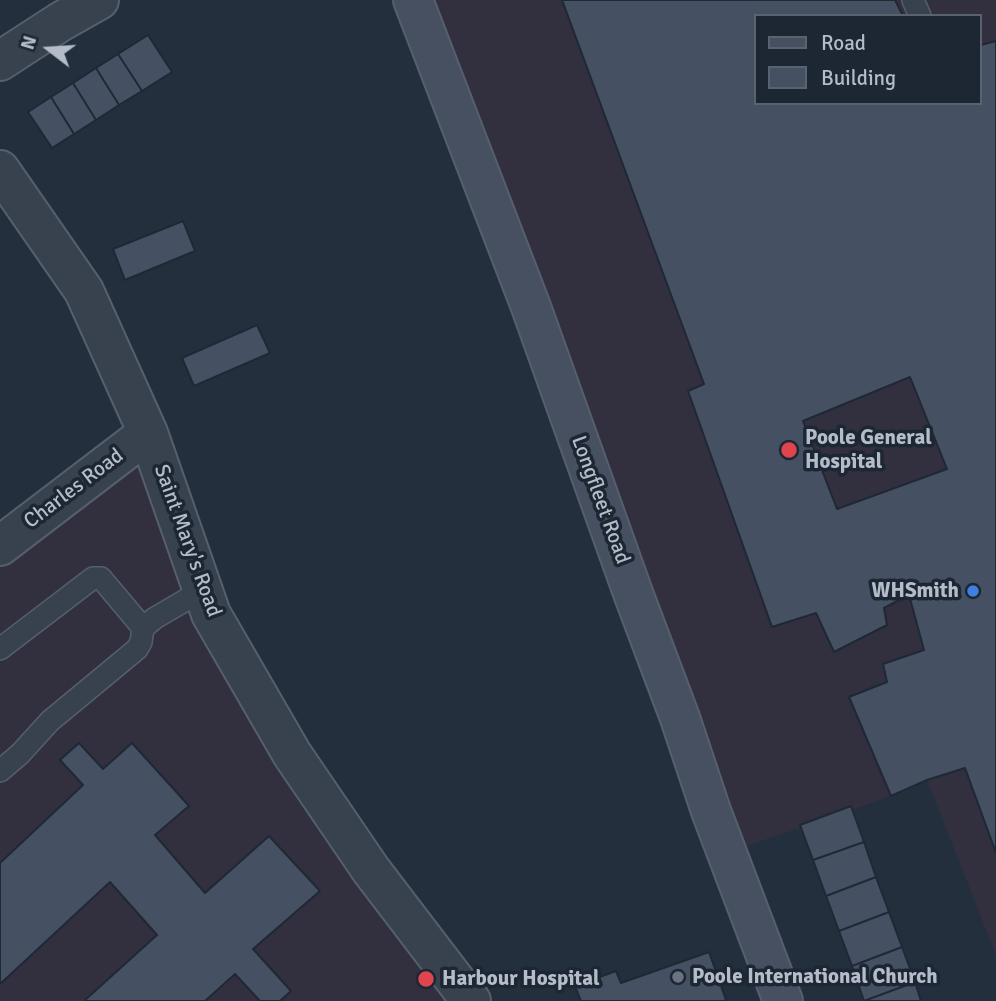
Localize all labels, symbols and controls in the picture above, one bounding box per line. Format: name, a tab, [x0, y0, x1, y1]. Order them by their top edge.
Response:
north arrow	[14, 14, 84, 84]
legend	[754, 14, 982, 105]
text: Road	[821, 30, 866, 56]
text: N	[16, 33, 42, 53]
text: Building	[821, 65, 896, 91]
place label: Poole General Hospital	[805, 425, 932, 475]
street label: Longfleet Road	[565, 432, 635, 568]
marker: Poole General Hospital	[779, 440, 799, 460]
street label: Charles Road	[19, 444, 129, 534]
street label: Saint Mary's Road	[148, 461, 226, 621]
place label: WHSmith	[872, 578, 959, 604]
marker: WHSmith	[965, 583, 981, 599]
place label: Poole International Church	[692, 964, 938, 990]
place label: Harbour Hospital	[442, 966, 600, 992]
marker: Harbour Hospital	[416, 969, 436, 989]
marker: Poole International Church	[670, 969, 686, 985]

